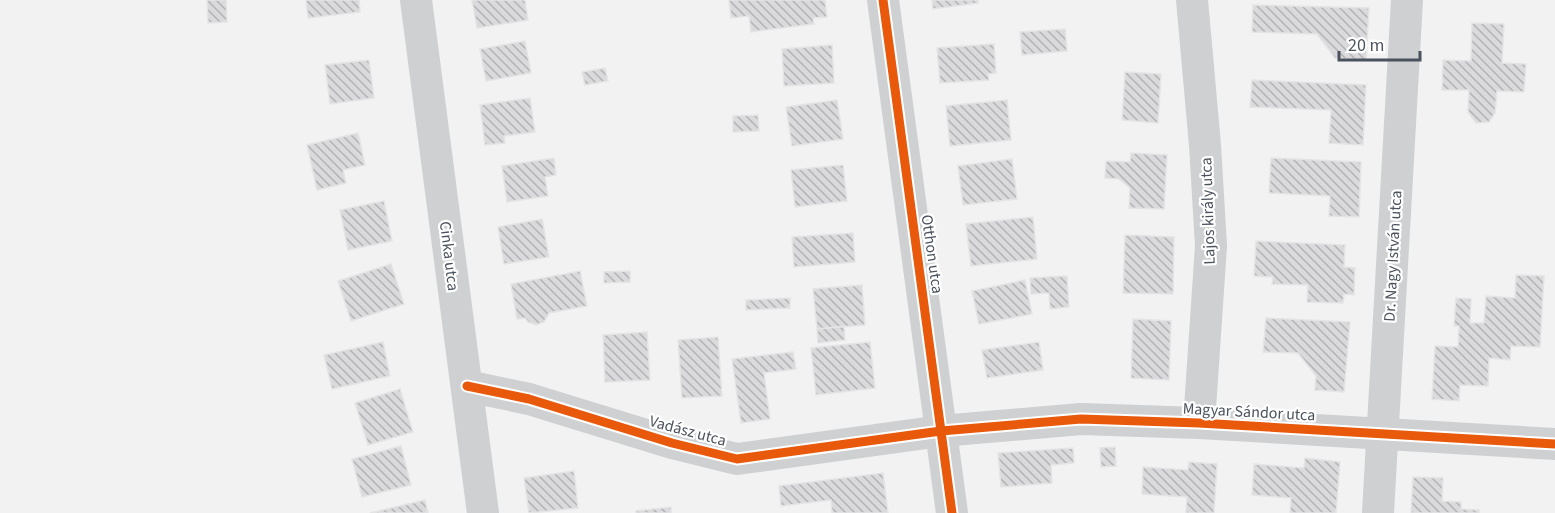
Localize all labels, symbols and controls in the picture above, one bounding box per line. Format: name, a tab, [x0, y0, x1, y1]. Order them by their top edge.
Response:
scale bar	[1339, 24, 1420, 62]
text: 20 m	[1348, 33, 1384, 58]
street label: Lajos király utca	[1195, 157, 1221, 265]
street label: Dr. Nagy István utca	[1379, 190, 1407, 322]
street label: Otthon utca	[916, 213, 948, 295]
street label: Cinka utca	[434, 220, 464, 292]
street label: Magyar Sándor utca	[1182, 398, 1316, 426]
street label: Vadász utca	[647, 410, 729, 452]

